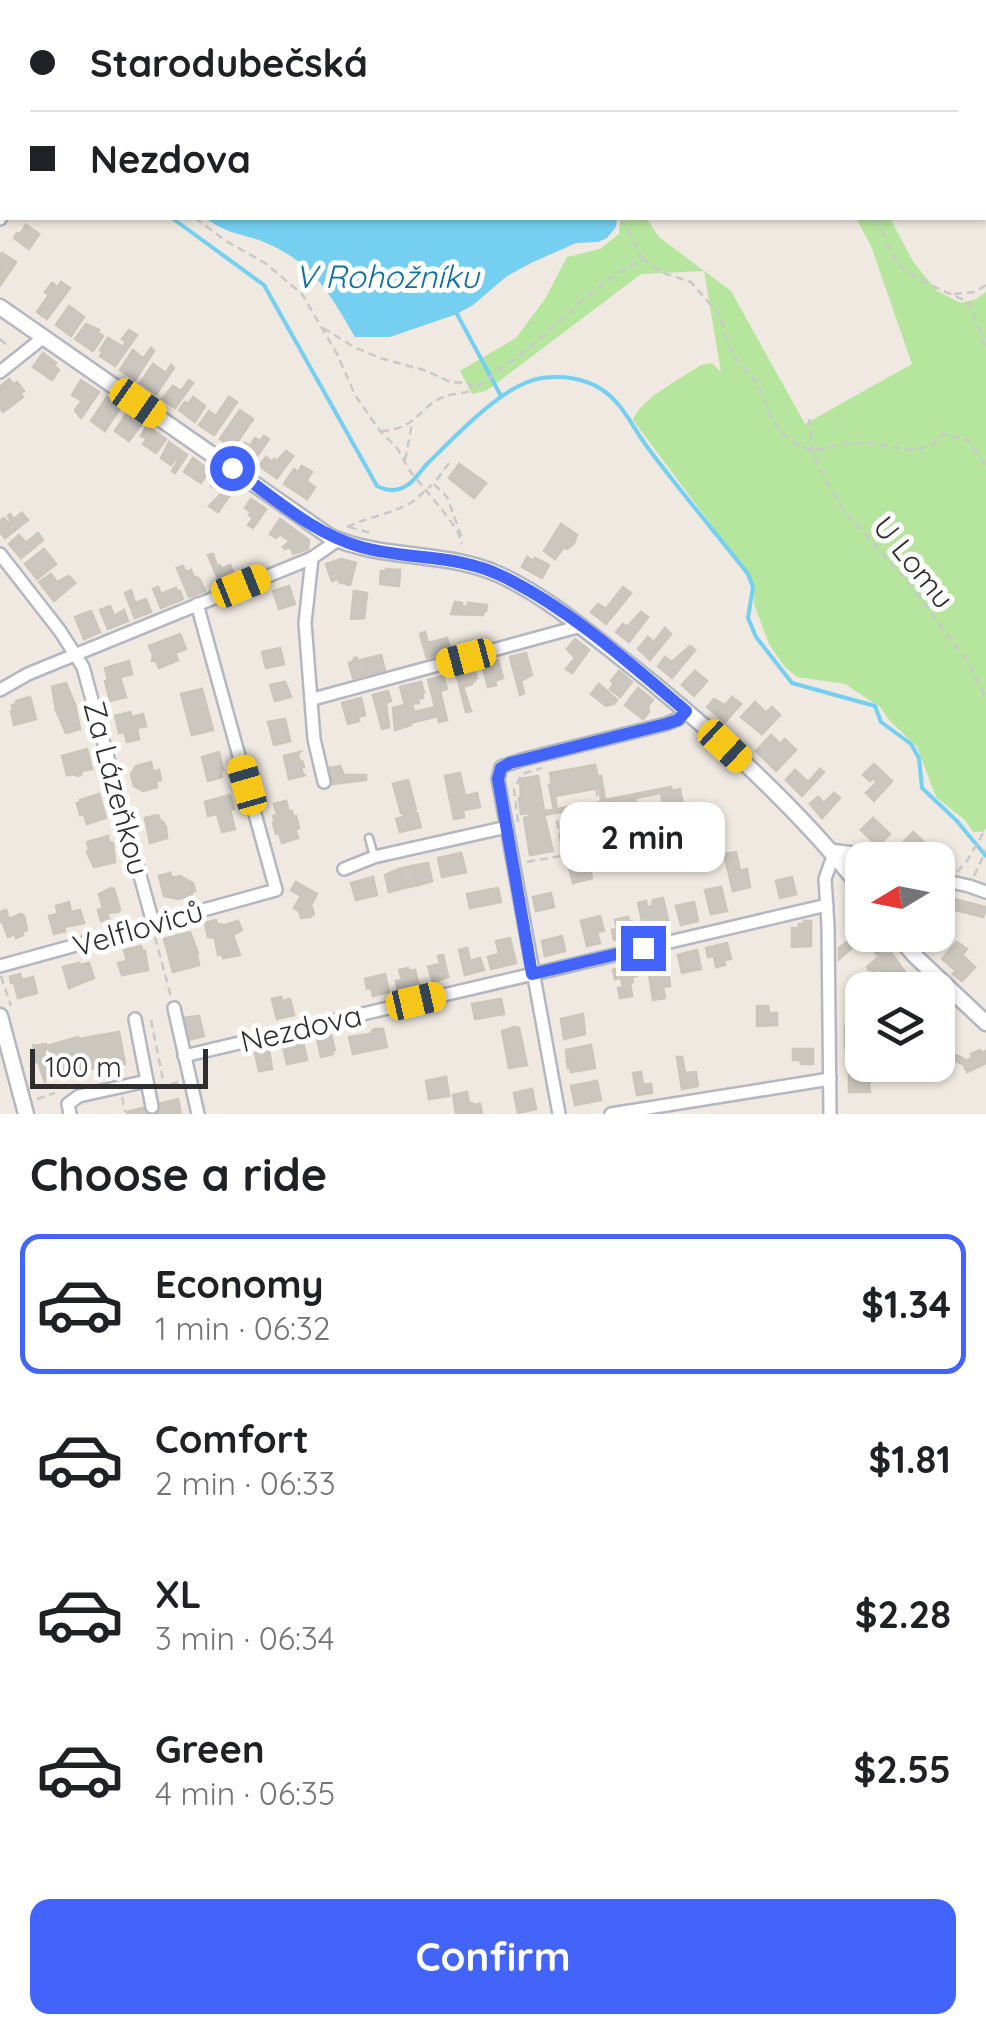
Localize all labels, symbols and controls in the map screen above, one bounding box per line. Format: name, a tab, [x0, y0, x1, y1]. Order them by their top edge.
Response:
text: Starodubečská	[90, 39, 368, 87]
text: Nezdova	[90, 135, 251, 183]
water label: V Rohožníku	[295, 256, 481, 296]
car	[105, 374, 171, 432]
route start	[210, 446, 255, 491]
street label: U Lomu	[865, 508, 963, 616]
car	[208, 561, 274, 611]
car	[433, 636, 499, 680]
street label: Za Lázeňkou	[76, 697, 158, 879]
car	[693, 715, 757, 777]
car	[224, 752, 270, 818]
callout: 2 min	[560, 803, 726, 873]
text: 2 min	[601, 817, 684, 857]
north arrow	[845, 842, 955, 952]
map controls	[845, 842, 955, 1082]
street label: Velfloviců	[69, 891, 207, 965]
route end	[621, 926, 666, 971]
button: layers	[845, 972, 955, 1082]
car	[383, 980, 449, 1022]
street label: Nezdova	[237, 996, 365, 1060]
scale bar	[30, 1044, 208, 1088]
text: 100 m	[45, 1049, 122, 1084]
text: Choose a ride	[30, 1146, 327, 1202]
icon: car	[35, 1259, 125, 1349]
text: Economy	[155, 1260, 324, 1308]
text: $1.34	[861, 1280, 951, 1328]
text: 1 min · 06:32	[155, 1308, 331, 1348]
icon: car	[35, 1414, 125, 1504]
text: Comfort	[155, 1415, 309, 1463]
text: $1.81	[868, 1435, 951, 1483]
text: 2 min · 06:33	[155, 1463, 335, 1503]
icon: car	[35, 1569, 125, 1659]
text: XL	[155, 1570, 201, 1618]
text: $2.28	[855, 1590, 951, 1638]
text: 3 min · 06:34	[155, 1618, 335, 1658]
icon: car	[35, 1724, 125, 1814]
text: Green	[155, 1725, 265, 1773]
text: $2.55	[853, 1745, 951, 1793]
text: 4 min · 06:35	[155, 1773, 335, 1813]
button: Confirm	[30, 1899, 956, 2014]

